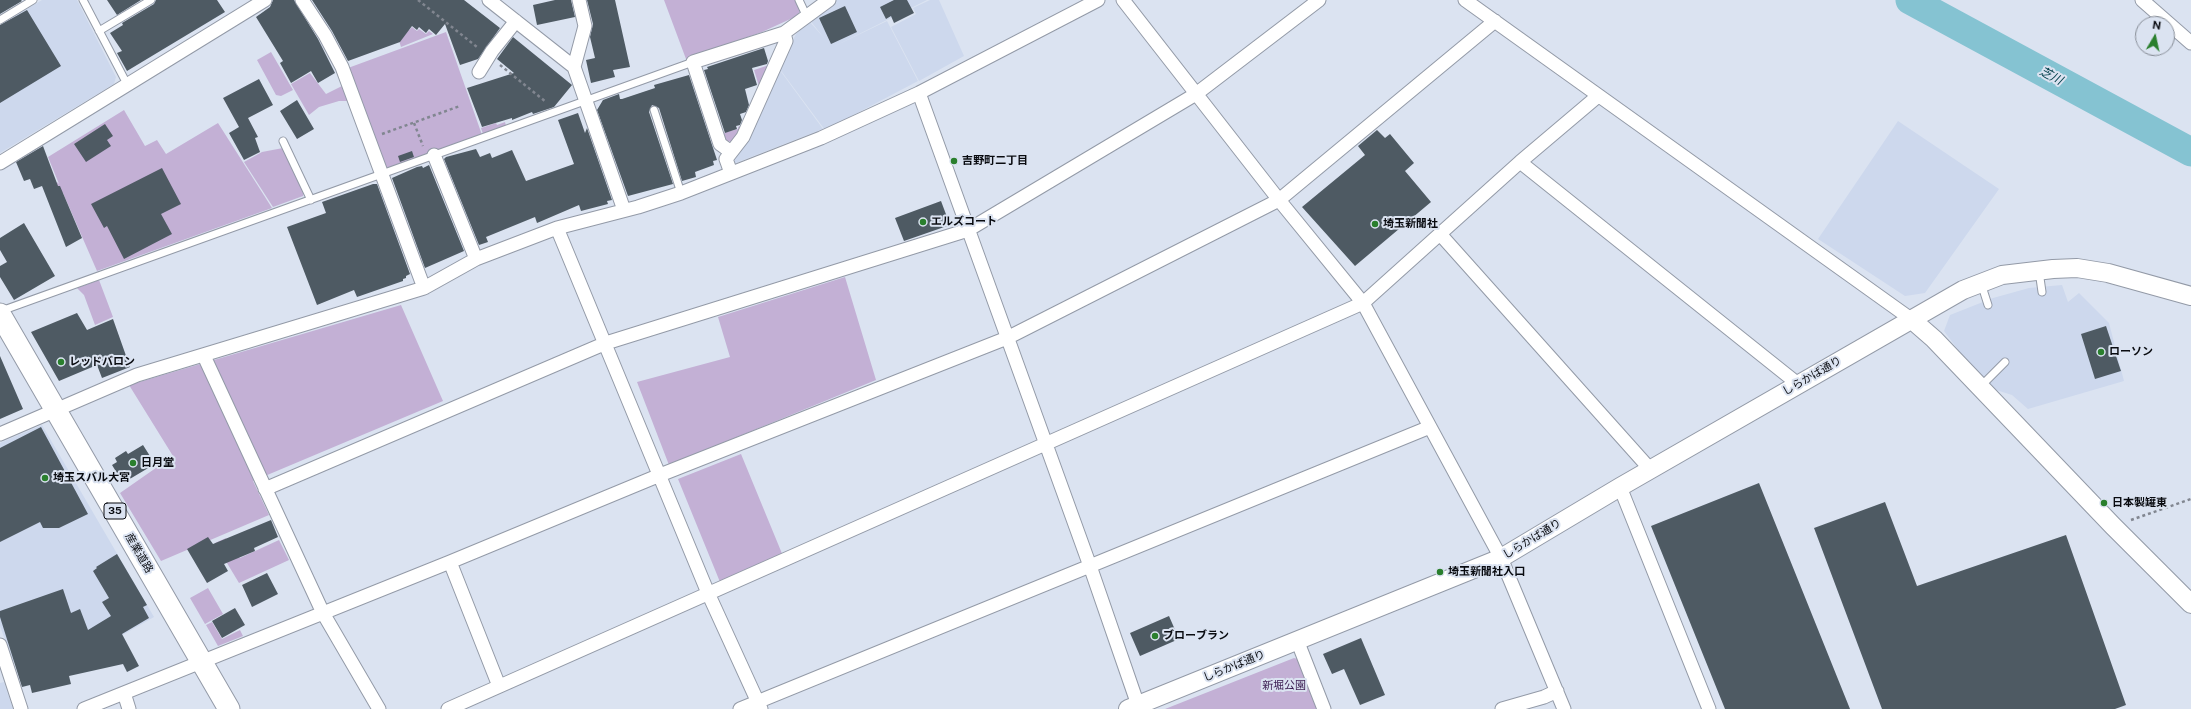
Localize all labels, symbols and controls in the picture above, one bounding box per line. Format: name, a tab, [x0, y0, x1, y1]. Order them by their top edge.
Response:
north arrow	[2135, 16, 2175, 56]
text: N	[2152, 19, 2162, 32]
water label: 芝川	[2037, 64, 2065, 88]
place label: 吉野町二丁目	[962, 154, 1028, 168]
marker: 吉野町二丁目	[949, 156, 959, 166]
place label: エルズコート	[931, 215, 997, 229]
marker: エルズコート	[918, 217, 928, 227]
place label: 埼玉新聞社	[1383, 217, 1438, 231]
marker: 埼玉新聞社	[1370, 219, 1380, 229]
place label: ローソン	[2109, 345, 2153, 359]
marker: ローソン	[2096, 347, 2106, 357]
street label: しらかば通り	[1780, 354, 1844, 398]
place label: レッドバロン	[69, 355, 135, 369]
marker: レッドバロン	[56, 357, 66, 367]
place label: 日月堂	[141, 456, 174, 470]
marker: 日月堂	[128, 458, 138, 468]
place label: 埼玉スバル大宮	[53, 471, 130, 485]
marker: 埼玉スバル大宮	[40, 473, 50, 483]
place label: 日本製罐東	[2112, 496, 2167, 510]
marker: 日本製罐東	[2099, 498, 2109, 508]
road number: 35	[104, 503, 126, 519]
street label: しらかば通り	[1500, 516, 1564, 562]
street label: 産業道路	[122, 531, 156, 575]
place label: 埼玉新聞社入口	[1448, 565, 1525, 579]
marker: 埼玉新聞社入口	[1435, 567, 1445, 577]
place label: ブローブラン	[1163, 629, 1229, 643]
marker: ブローブラン	[1150, 631, 1160, 641]
street label: しらかば通り	[1201, 648, 1267, 684]
park label: 新堀公園	[1262, 679, 1306, 693]

